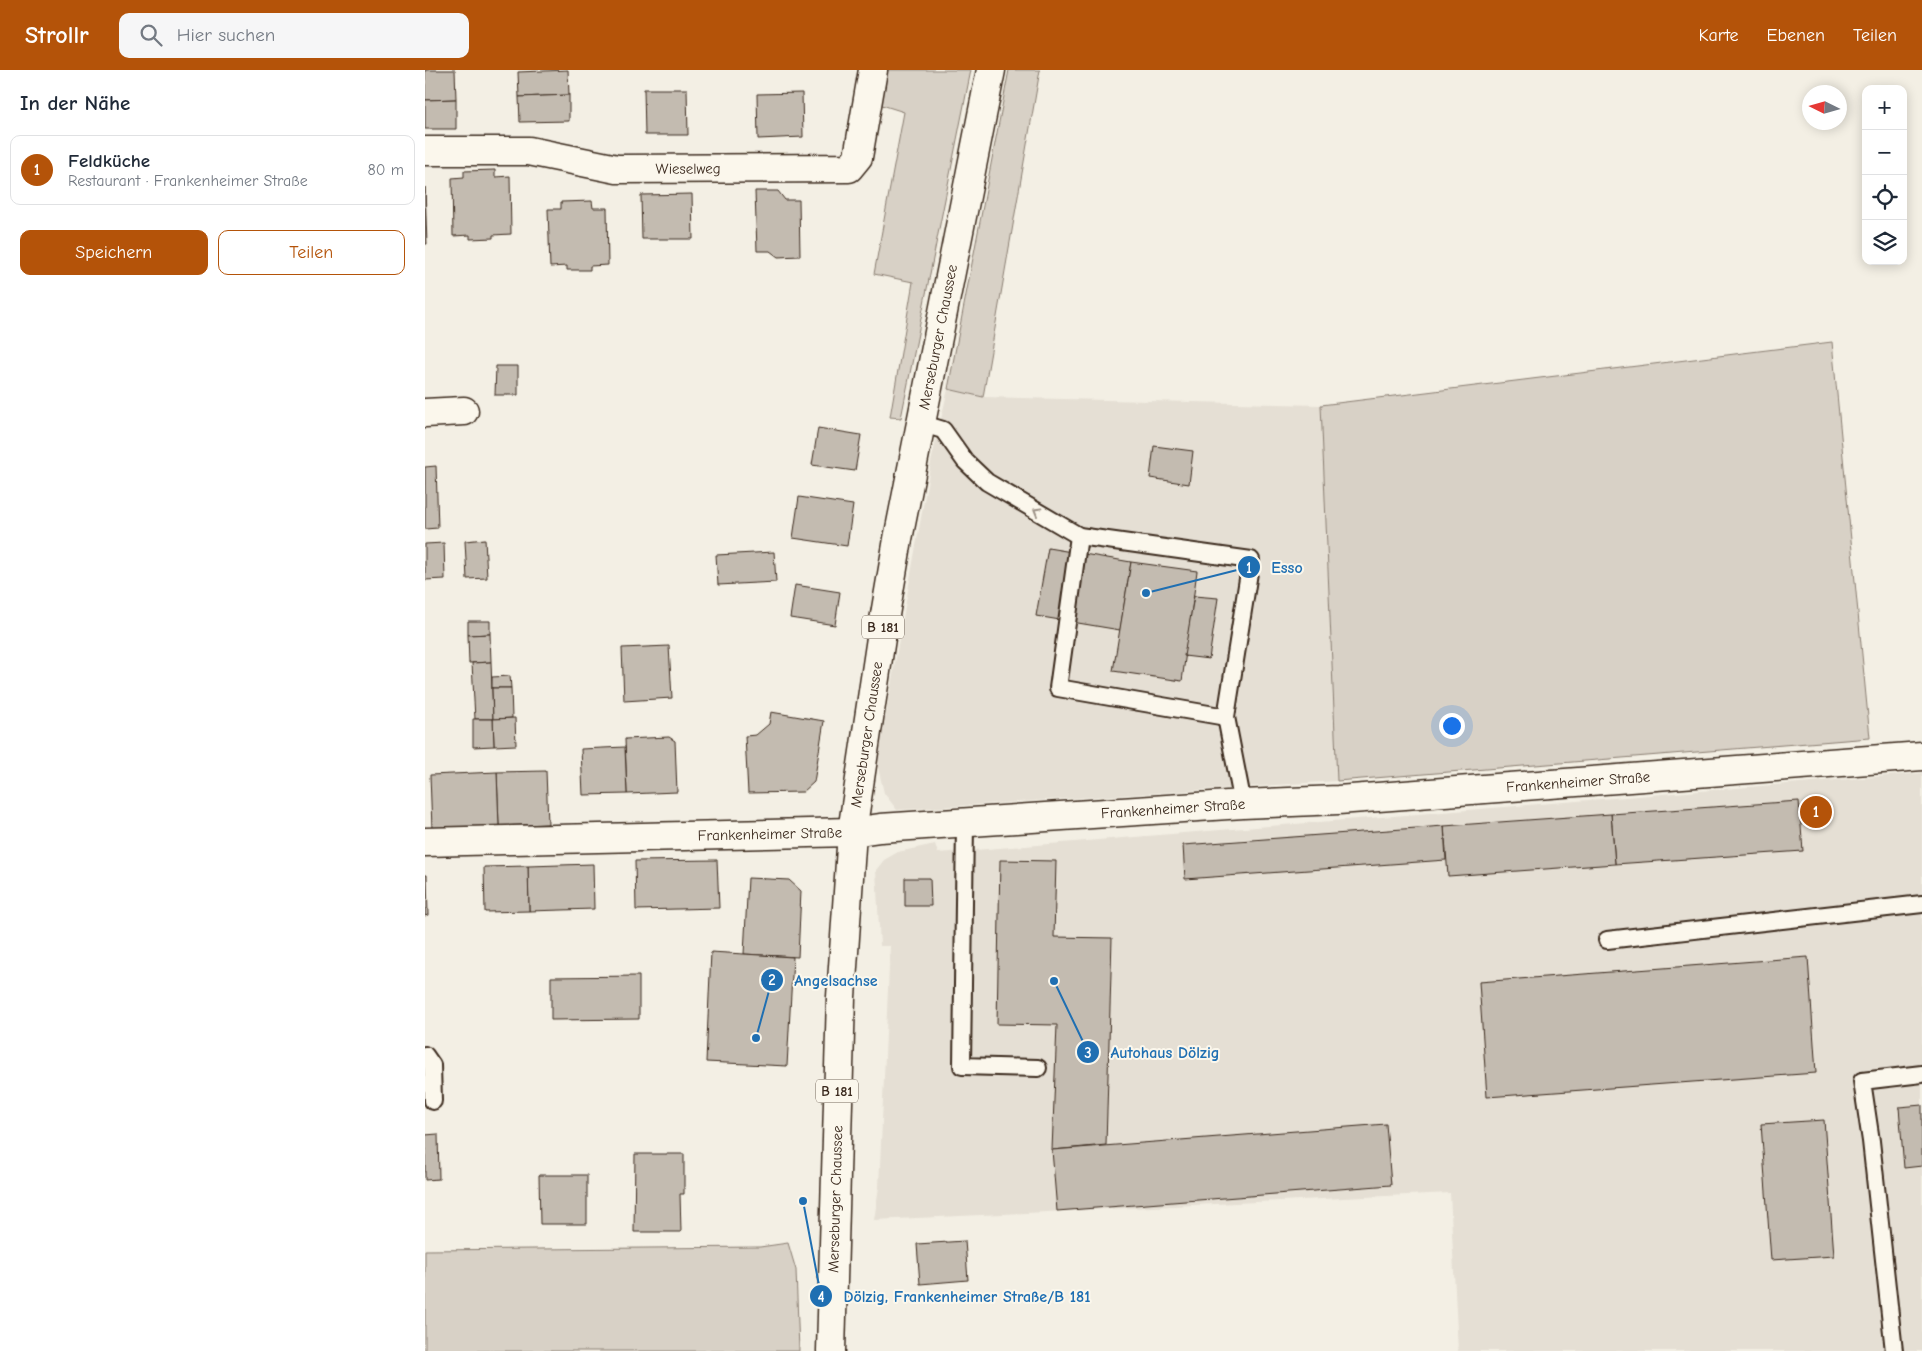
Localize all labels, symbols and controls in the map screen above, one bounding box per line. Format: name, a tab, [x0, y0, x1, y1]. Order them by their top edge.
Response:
search box	[119, 13, 469, 58]
text: Strollr	[25, 21, 89, 49]
icon: search	[137, 21, 165, 49]
text: Hier suchen	[177, 24, 275, 46]
text: Karte	[1698, 25, 1739, 46]
text: Ebenen	[1767, 25, 1825, 46]
text: Teilen	[1853, 25, 1897, 46]
north arrow	[1802, 85, 1847, 130]
map controls	[1862, 85, 1907, 265]
button: +	[1862, 85, 1907, 130]
text: In der Nähe	[20, 91, 130, 115]
button: −	[1862, 130, 1907, 175]
text: Feldküche	[68, 150, 150, 172]
street label: Wieselweg	[656, 160, 721, 178]
text: 1	[34, 161, 40, 179]
text: 80 m	[367, 161, 404, 179]
text: Restaurant · Frankenheimer Straße	[68, 172, 308, 190]
button: locate	[1862, 175, 1907, 220]
button: layers	[1862, 220, 1907, 265]
button: Speichern	[20, 230, 208, 275]
button: Teilen	[218, 230, 405, 275]
street label: Merseburger Chaussee	[915, 262, 961, 411]
one-way arrow	[1033, 508, 1042, 518]
callout: Esso	[1237, 552, 1313, 583]
text: 1	[1246, 559, 1252, 577]
text: Esso	[1271, 559, 1303, 577]
road number: B 181	[862, 616, 904, 638]
street label: Merseburger Chaussee	[847, 660, 886, 809]
your location	[1439, 713, 1465, 739]
street label: Frankenheimer Straße	[1505, 767, 1651, 796]
pin: 1	[1800, 793, 1832, 831]
street label: Frankenheimer Straße	[1100, 795, 1246, 822]
street label: Frankenheimer Straße	[698, 823, 843, 845]
callout: Angelsachse	[760, 965, 888, 996]
text: 2	[768, 971, 776, 989]
text: Angelsachse	[794, 972, 878, 990]
callout: Autohaus Dölzig	[1075, 1037, 1229, 1068]
text: 3	[1084, 1044, 1092, 1062]
text: Autohaus Dölzig	[1110, 1044, 1220, 1062]
road number: B 181	[816, 1079, 858, 1102]
street label: Merseburger Chaussee	[824, 1125, 846, 1273]
callout: Dölzig, Frankenheimer Straße/B 181	[808, 1281, 1100, 1312]
text: 4	[817, 1288, 825, 1306]
text: Dölzig, Frankenheimer Straße/B 181	[844, 1288, 1090, 1306]

